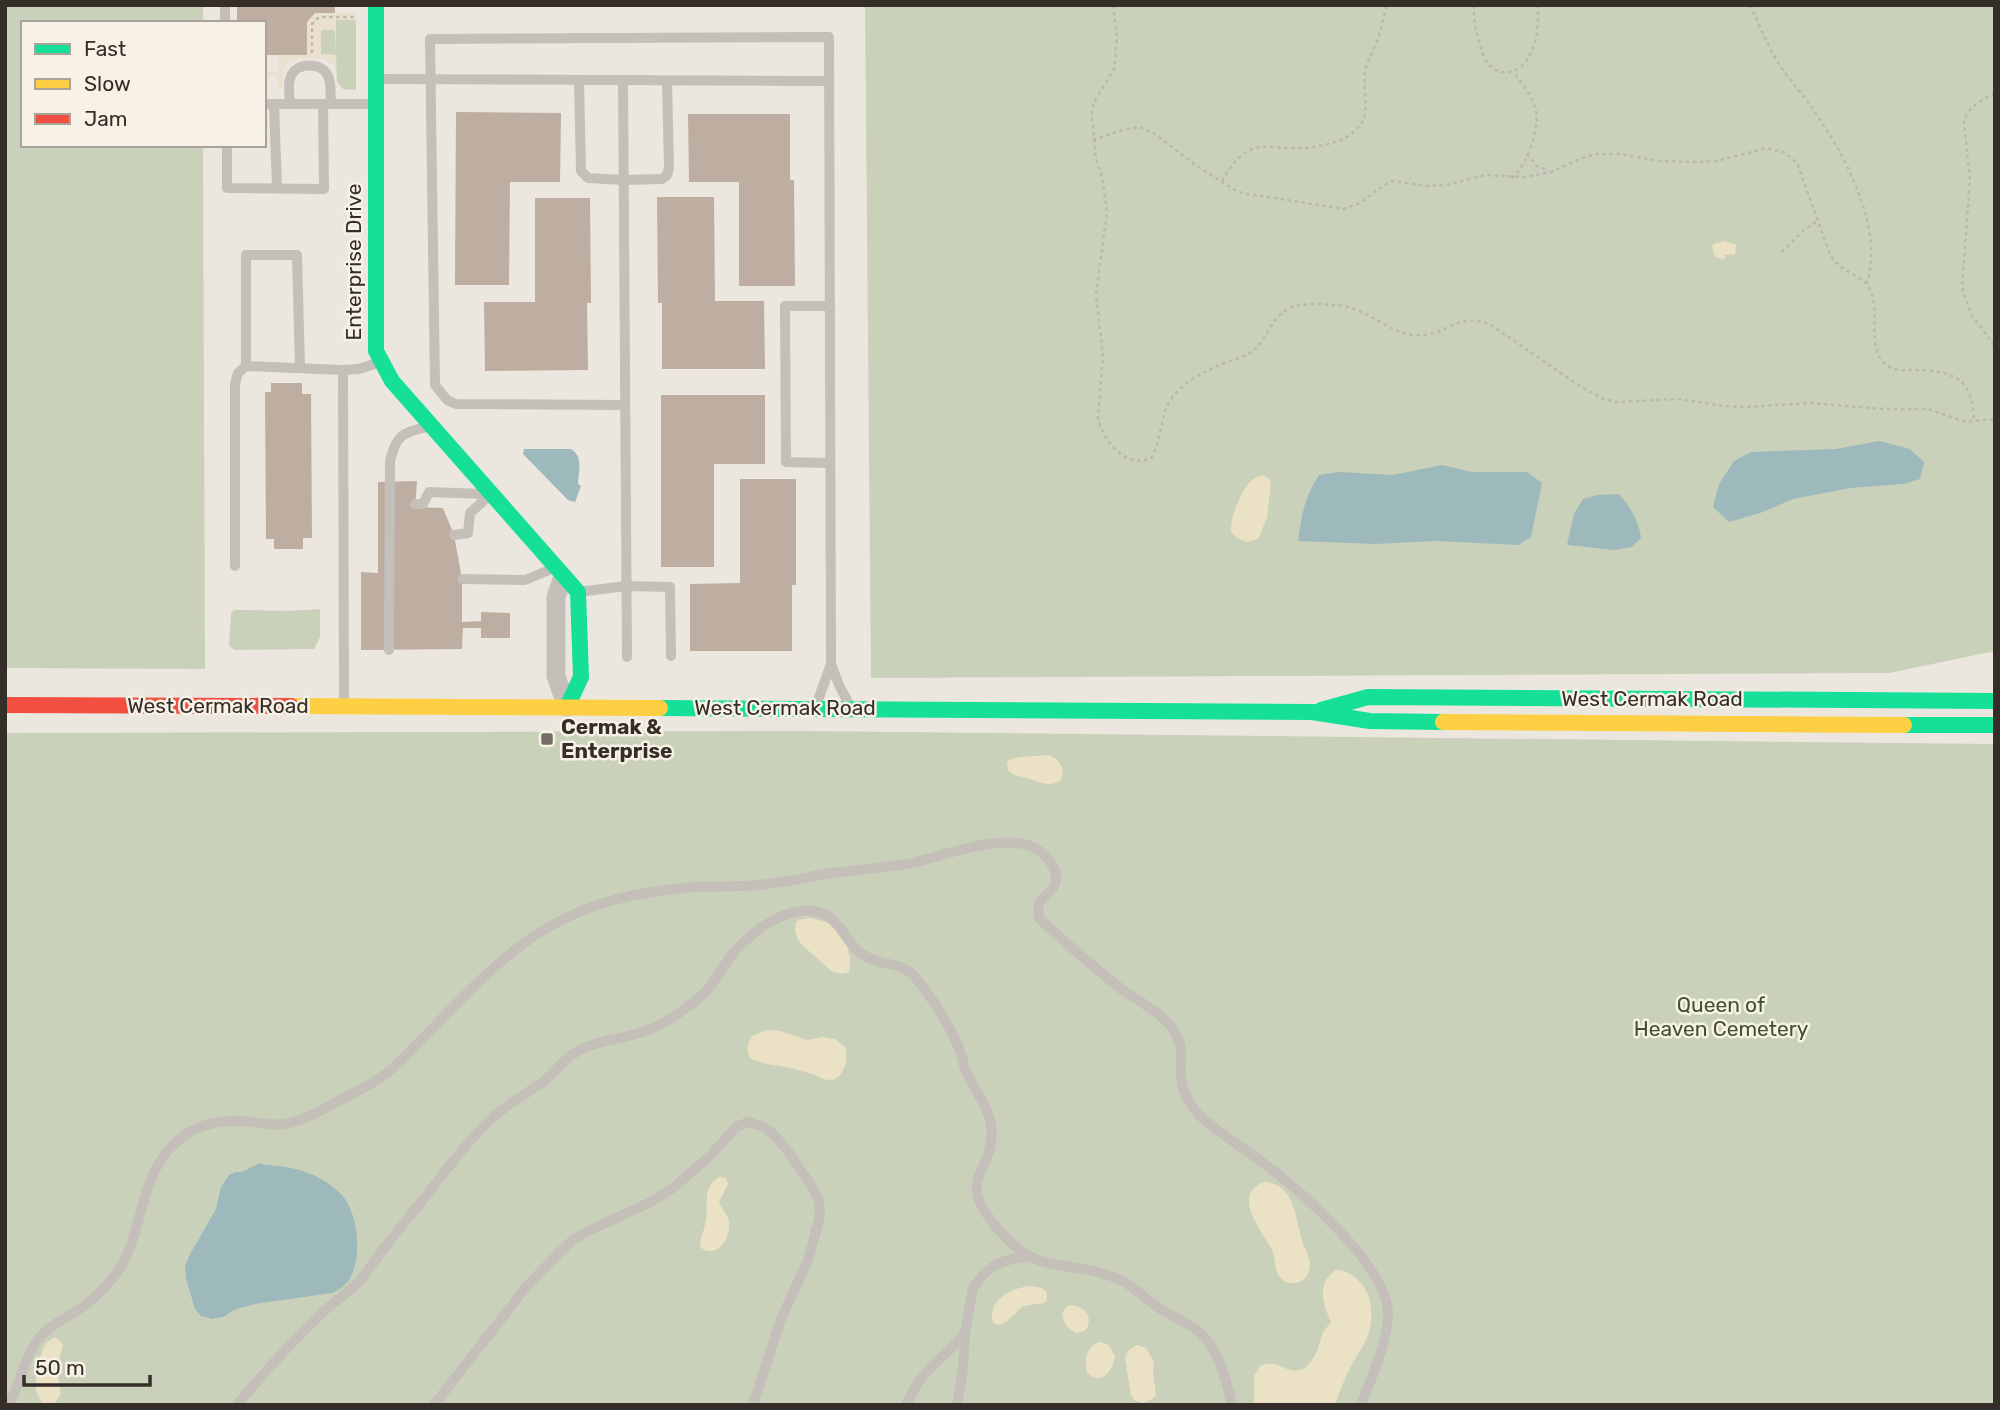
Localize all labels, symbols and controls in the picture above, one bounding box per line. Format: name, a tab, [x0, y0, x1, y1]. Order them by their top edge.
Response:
legend	[21, 21, 266, 147]
text: Fast	[84, 36, 126, 61]
text: Slow	[84, 71, 131, 96]
text: Jam	[84, 106, 128, 131]
street label: Enterprise Drive	[341, 184, 366, 340]
street label: West Cermak Road	[1561, 686, 1743, 711]
street label: West Cermak Road	[127, 693, 309, 718]
street label: West Cermak Road	[694, 695, 876, 720]
place label: Cermak & Enterprise	[561, 714, 673, 763]
marker: Cermak & Enterprise	[539, 731, 555, 747]
park label: Queen of Heaven Cemetery	[1634, 992, 1809, 1041]
scale bar	[24, 1344, 150, 1388]
text: 50 m	[35, 1355, 85, 1380]

